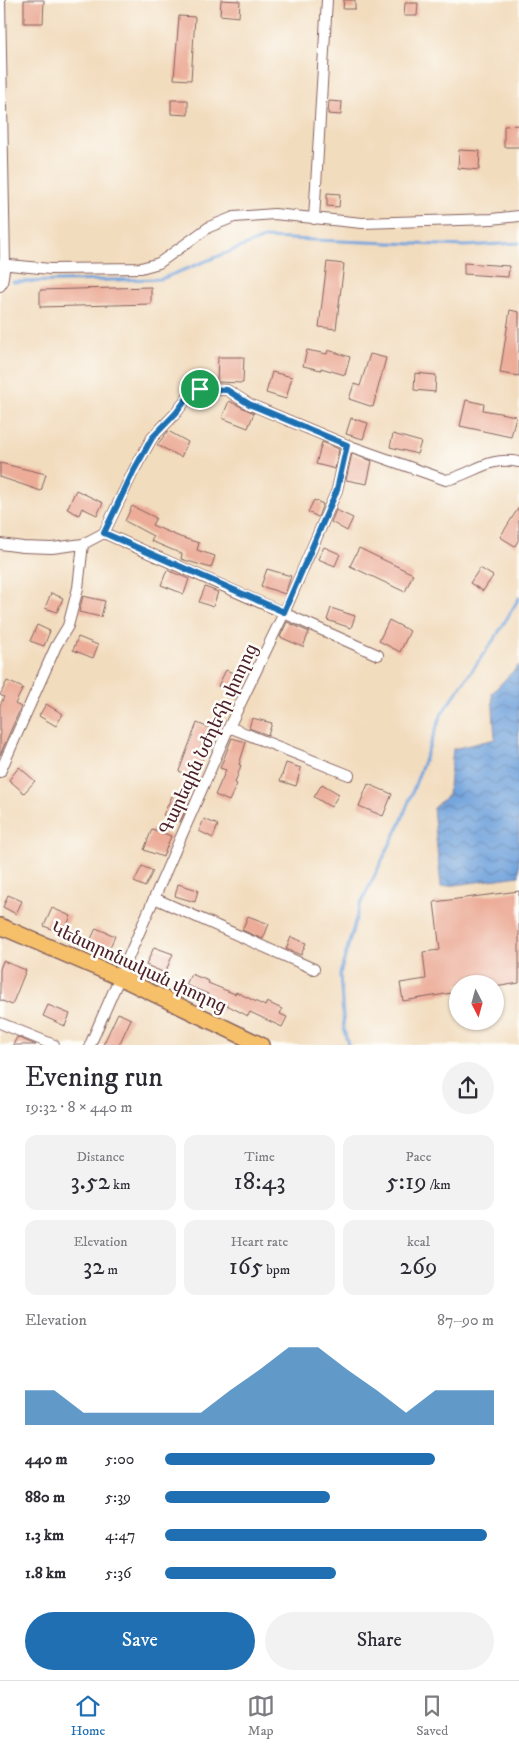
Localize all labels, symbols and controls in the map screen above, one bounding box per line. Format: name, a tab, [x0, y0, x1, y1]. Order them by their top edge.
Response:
pin	[179, 368, 221, 410]
icon: arrive	[186, 375, 214, 403]
street label: Գարեգին Նժդեհի փողոց	[155, 640, 263, 839]
street label: Կենտրոնական փողոց	[47, 918, 230, 1018]
north arrow	[449, 975, 504, 1030]
map controls	[449, 975, 504, 1030]
text: Evening run	[25, 1060, 163, 1095]
button: share	[442, 1062, 494, 1114]
text: 19:32 · 8 × 440 m	[25, 1097, 133, 1117]
text: Distance	[76, 1148, 125, 1166]
text: Time	[244, 1148, 275, 1166]
text: Pace	[406, 1148, 431, 1166]
text: 3.52	[70, 1166, 110, 1197]
text: 18:43	[234, 1166, 285, 1197]
text: 5:19	[386, 1166, 427, 1197]
text: km	[110, 1176, 131, 1194]
text: /km	[427, 1176, 451, 1194]
text: Elevation	[73, 1233, 128, 1251]
text: Heart rate	[231, 1233, 288, 1251]
text: kcal	[407, 1233, 430, 1251]
text: 32	[83, 1251, 105, 1282]
text: 165	[229, 1251, 263, 1282]
text: 269	[400, 1251, 437, 1282]
text: m	[105, 1261, 118, 1279]
text: bpm	[263, 1261, 290, 1279]
text: Elevation	[25, 1310, 87, 1330]
text: 87–90 m	[437, 1310, 494, 1330]
text: 440 m	[25, 1449, 67, 1469]
text: 5:00	[105, 1449, 134, 1469]
text: 880 m	[25, 1487, 65, 1507]
text: 5:39	[105, 1487, 131, 1507]
text: 1.3 km	[25, 1525, 64, 1545]
text: 4:47	[105, 1525, 136, 1545]
text: 1.8 km	[25, 1563, 66, 1583]
text: 5:36	[105, 1563, 131, 1583]
button: Save	[25, 1612, 255, 1670]
button: Share	[265, 1612, 494, 1670]
tab: Home	[71, 1692, 105, 1740]
tab: Map	[247, 1692, 275, 1740]
tab: Saved	[416, 1692, 448, 1740]

